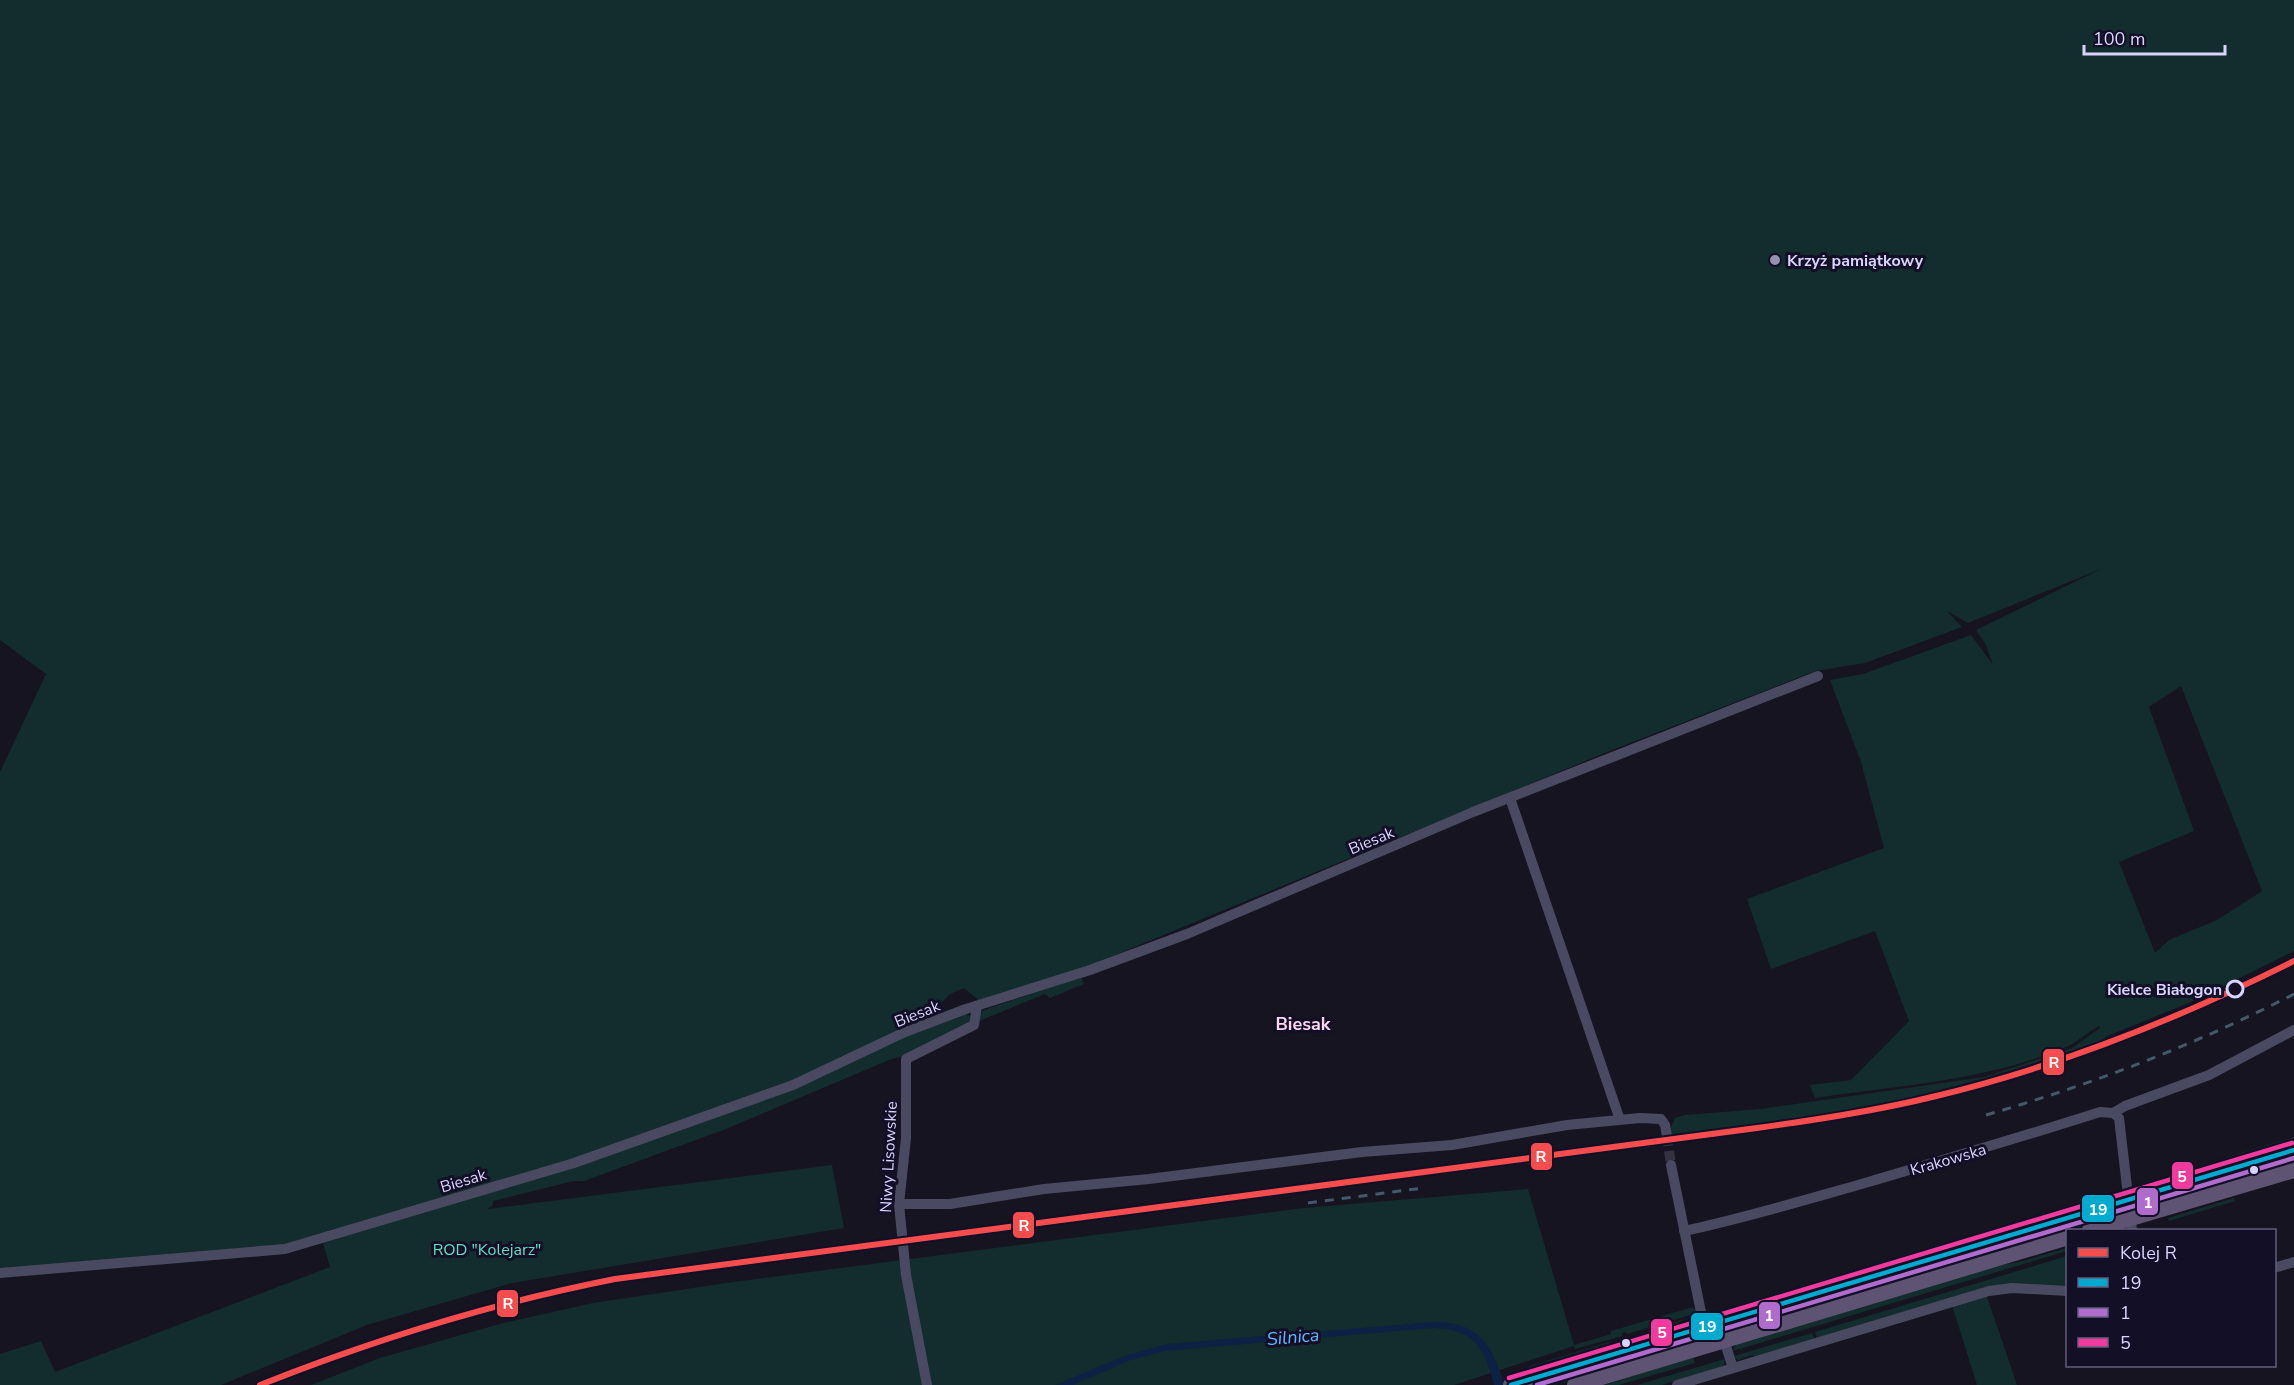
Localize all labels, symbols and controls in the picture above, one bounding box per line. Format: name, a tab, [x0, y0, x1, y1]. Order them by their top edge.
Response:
scale bar	[2084, 18, 2225, 56]
text: 100 m	[2093, 27, 2145, 51]
place label: Krzyż pamiątkowy	[1787, 250, 1924, 272]
marker: Krzyż pamiątkowy	[1768, 253, 1782, 267]
street label: Biesak	[1345, 821, 1398, 860]
place label: Kielce Białogon	[2107, 979, 2222, 1001]
marker: Kielce Białogon	[2226, 980, 2244, 998]
street label: Biesak	[891, 995, 944, 1033]
district label: Biesak	[1275, 1012, 1331, 1036]
line badge: R	[2042, 1048, 2065, 1076]
text: R	[2049, 1052, 2060, 1074]
street label: Niwy Lisowskie	[875, 1101, 903, 1213]
street label: Krakowska	[1908, 1139, 1989, 1181]
line badge: R	[1530, 1142, 1553, 1171]
text: R	[1536, 1146, 1547, 1168]
line badge: 5	[2171, 1161, 2194, 1190]
street label: Biesak	[437, 1163, 490, 1198]
unlabelled marker	[2248, 1164, 2260, 1176]
text: 5	[2177, 1166, 2187, 1188]
line badge: 1	[2136, 1187, 2159, 1216]
text: 1	[2143, 1192, 2153, 1214]
line badge: 19	[2081, 1194, 2115, 1223]
text: 19	[2088, 1199, 2108, 1221]
line badge: R	[1012, 1211, 1035, 1239]
text: R	[1019, 1215, 1030, 1237]
legend	[2066, 1229, 2276, 1367]
park label: ROD "Kolejarz"	[433, 1239, 541, 1261]
text: Kolej R	[2120, 1241, 2177, 1265]
text: 19	[2120, 1271, 2142, 1295]
line badge: R	[496, 1289, 519, 1318]
text: R	[503, 1293, 514, 1315]
line badge: 1	[1758, 1301, 1781, 1330]
text: 1	[2120, 1301, 2131, 1325]
text: 1	[1764, 1305, 1774, 1327]
line badge: 19	[1690, 1312, 1724, 1341]
text: 19	[1697, 1316, 1717, 1338]
line badge: 5	[1650, 1318, 1673, 1347]
text: 5	[1657, 1322, 1667, 1344]
water label: Silnica	[1266, 1323, 1320, 1351]
text: 5	[2120, 1331, 2131, 1355]
unlabelled marker	[1620, 1337, 1632, 1349]

